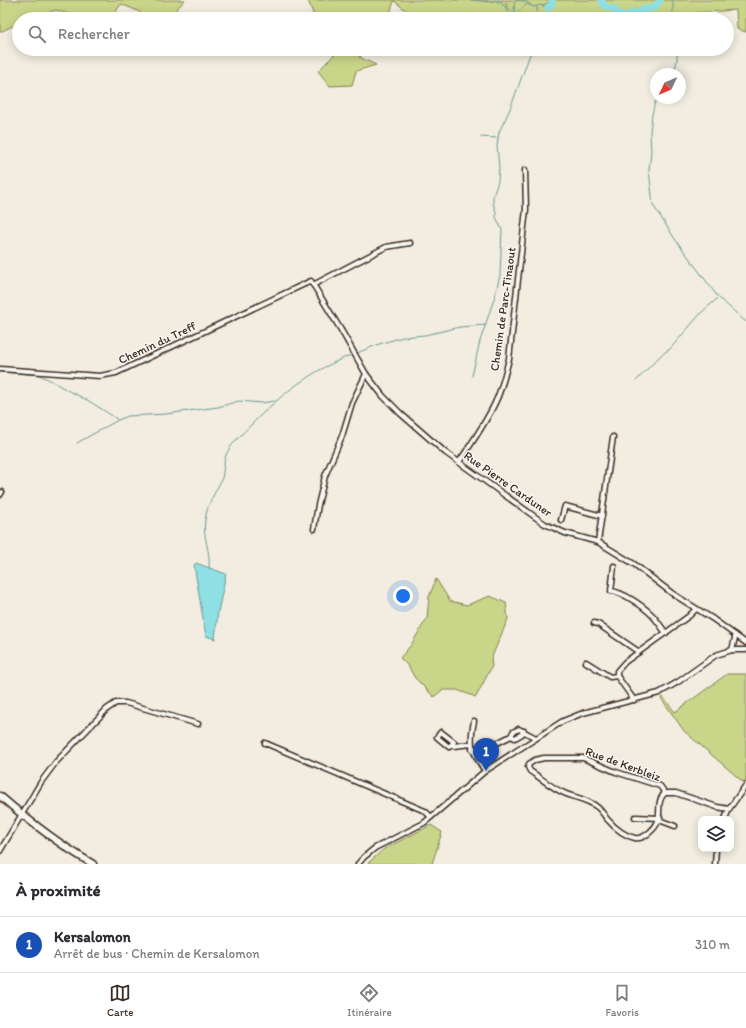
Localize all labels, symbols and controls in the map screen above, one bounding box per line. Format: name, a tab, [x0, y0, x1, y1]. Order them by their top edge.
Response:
search box	[12, 12, 734, 56]
icon: search	[26, 23, 48, 45]
text: Rechercher	[58, 25, 130, 43]
north arrow	[650, 68, 686, 104]
street label: Chemin de Parc-Tinaout	[487, 246, 519, 372]
street label: Chemin du Treff	[116, 319, 198, 367]
street label: Rue Pierre Carduner	[461, 448, 555, 520]
your location	[393, 586, 413, 606]
pin: 1	[473, 738, 499, 771]
street label: Rue de Kerbleiz	[583, 744, 663, 784]
map controls	[698, 816, 734, 852]
button: layers	[698, 816, 734, 852]
text: À proximité	[16, 880, 101, 900]
text: Kersalomon	[54, 928, 131, 946]
text: 1	[26, 937, 32, 952]
text: 310 m	[695, 937, 730, 952]
text: Arrêt de bus · Chemin de Kersalomon	[54, 946, 260, 961]
tab: Carte	[107, 982, 133, 1019]
tab: Itinéraire	[347, 982, 392, 1019]
tab: Favoris	[606, 982, 639, 1019]

